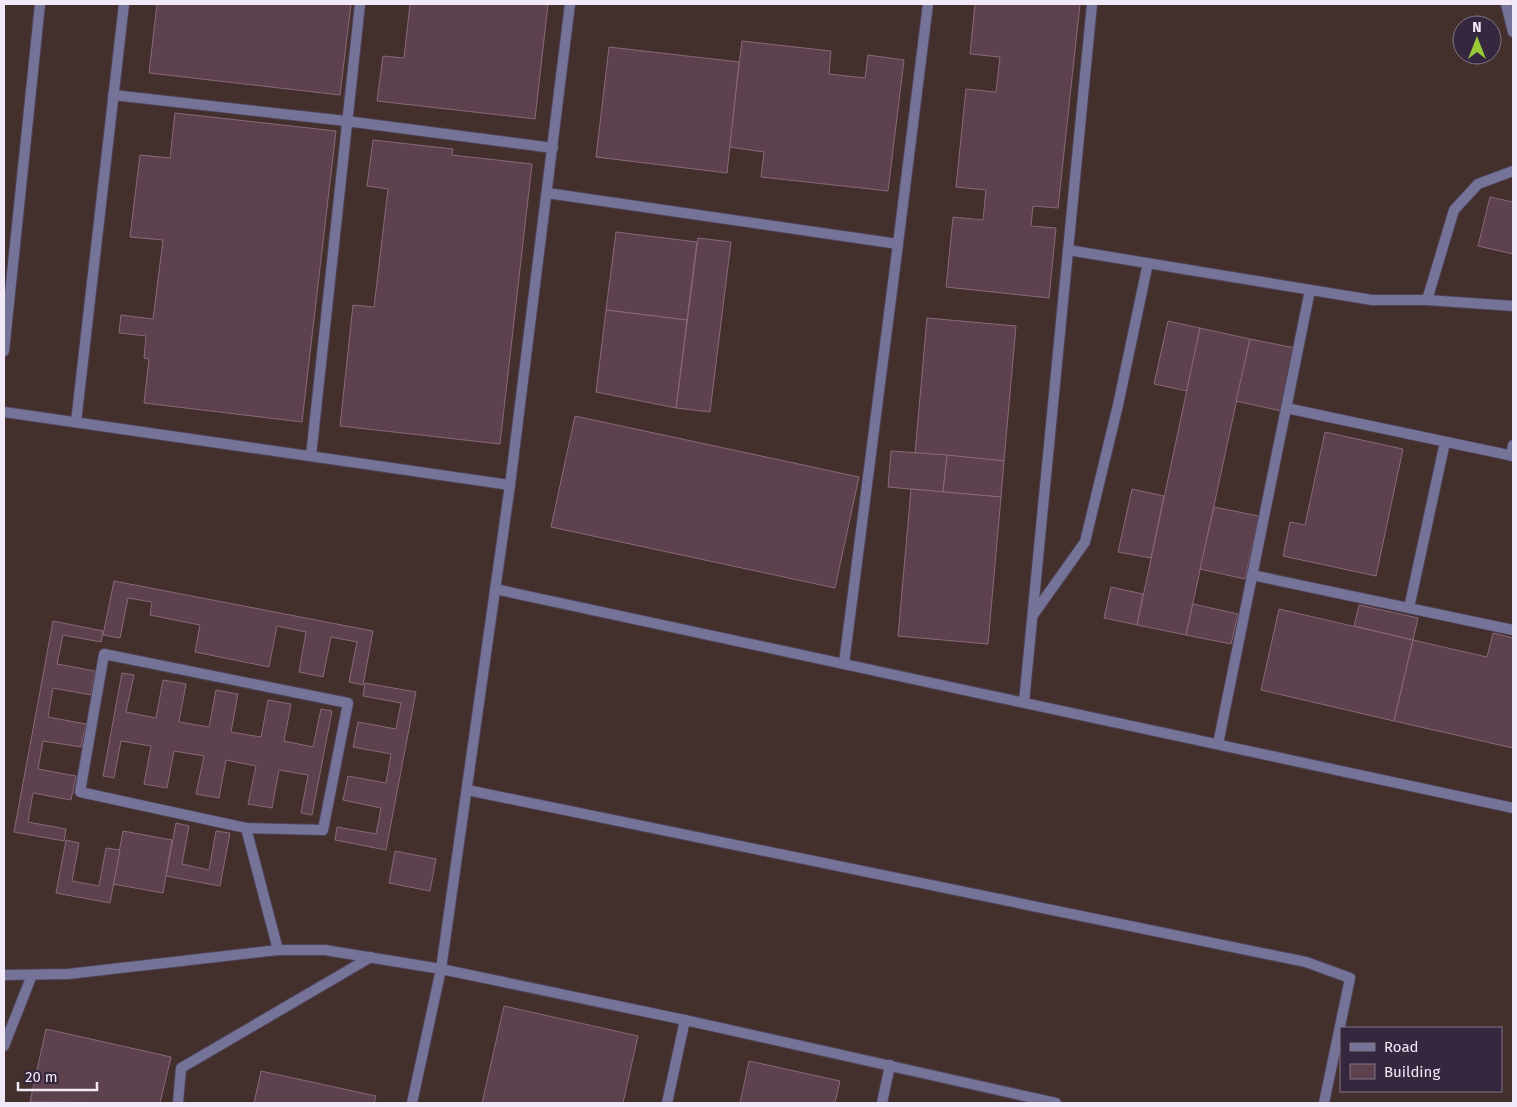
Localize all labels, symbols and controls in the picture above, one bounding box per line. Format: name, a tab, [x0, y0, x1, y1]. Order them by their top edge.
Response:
north arrow	[1452, 15, 1502, 65]
text: N	[1472, 19, 1482, 36]
legend	[1340, 1027, 1502, 1092]
text: Road	[1384, 1038, 1419, 1056]
scale bar	[18, 1060, 96, 1092]
text: Building	[1384, 1063, 1440, 1081]
text: 20 m	[25, 1068, 58, 1086]

